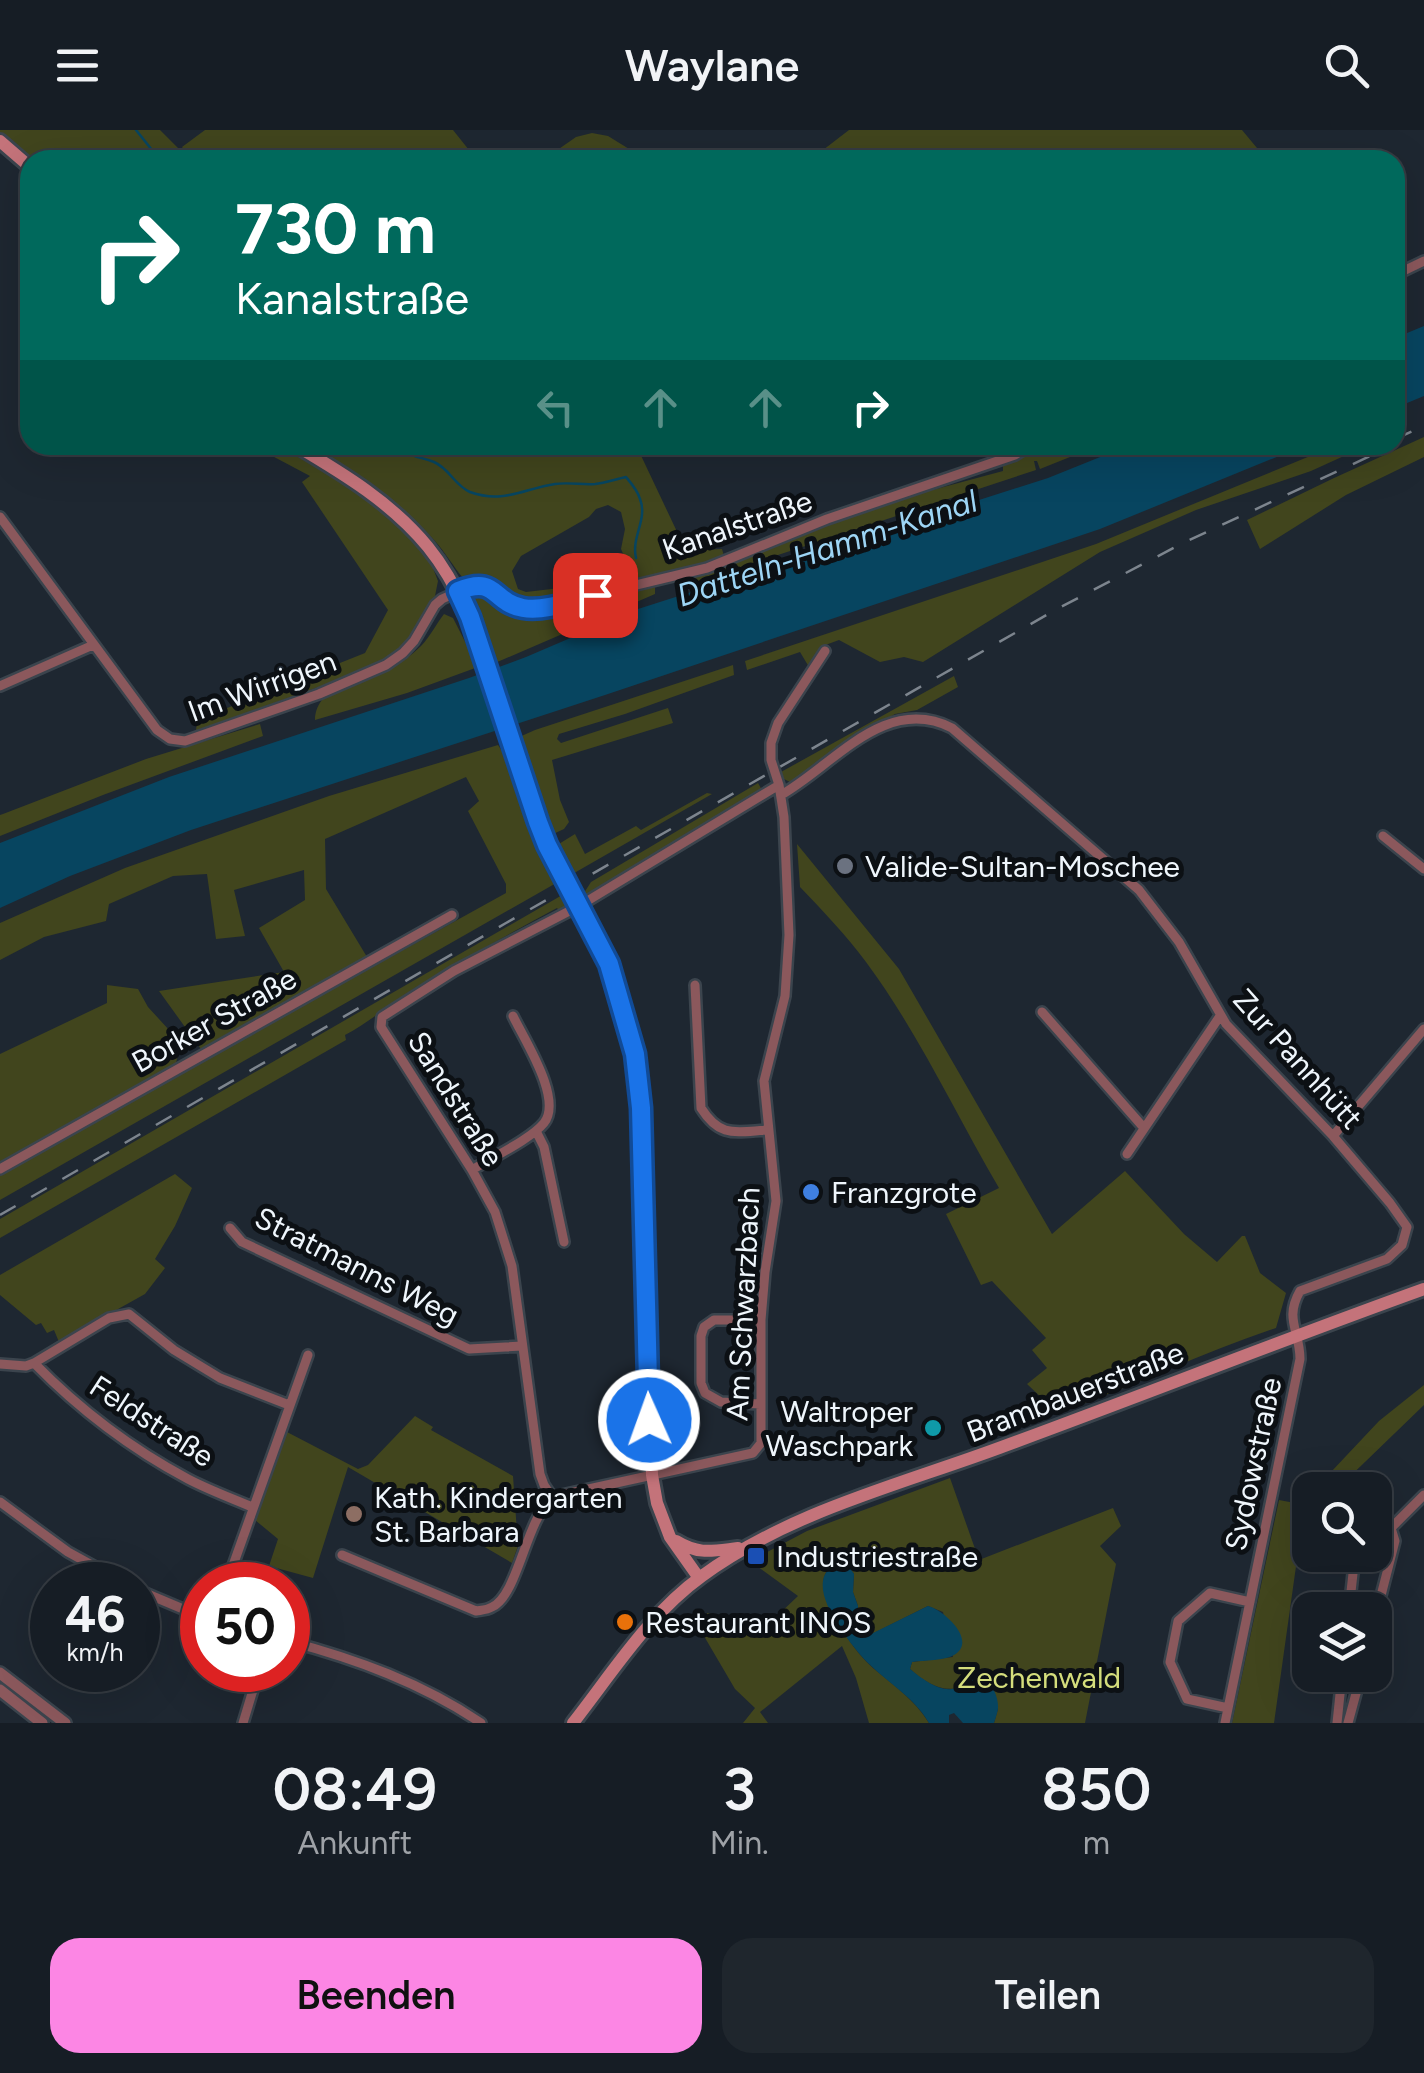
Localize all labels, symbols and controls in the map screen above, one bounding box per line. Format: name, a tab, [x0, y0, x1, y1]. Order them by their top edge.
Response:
icon: menu	[50, 38, 105, 93]
text: Waylane	[625, 38, 799, 92]
icon: search	[1319, 38, 1374, 93]
text: 730 m	[235, 186, 436, 271]
icon: right	[70, 190, 200, 320]
text: Kanalstraße	[235, 271, 469, 325]
icon: left	[528, 380, 583, 435]
icon: ahead	[633, 380, 688, 435]
icon: ahead	[738, 380, 793, 435]
icon: right	[843, 380, 898, 435]
water label: Datteln-Hamm-Kanal	[672, 481, 983, 615]
street label: Kanalstraße	[657, 482, 817, 568]
pin	[553, 553, 638, 638]
icon: arrive	[568, 568, 623, 623]
street label: Im Wirrigen	[183, 642, 341, 730]
place label: Valide-Sultan-Moschee	[865, 848, 1180, 885]
marker: Valide-Sultan-Moschee	[834, 855, 856, 877]
street label: Borker Straße	[125, 960, 303, 1080]
street label: Zur Pannhütt	[1226, 981, 1370, 1137]
street label: Sandstraße	[400, 1025, 512, 1173]
place label: Franzgrote	[831, 1174, 977, 1211]
marker: Franzgrote	[800, 1181, 822, 1203]
street label: Am Schwarzbach	[718, 1186, 768, 1422]
street label: Stratmanns Weg	[249, 1199, 465, 1333]
street label: Brambauerstraße	[961, 1334, 1189, 1450]
street label: Feldstraße	[83, 1367, 221, 1475]
position arrow	[597, 1368, 701, 1472]
street label: Sydowstraße	[1217, 1374, 1289, 1554]
place label: Waltroper Waschpark	[765, 1393, 913, 1464]
marker: Waltroper Waschpark	[922, 1417, 944, 1439]
map controls	[1292, 1472, 1392, 1692]
button: search	[1292, 1472, 1392, 1572]
place label: Kath. Kindergarten St. Barbara	[374, 1479, 623, 1550]
marker: Kath. Kindergarten St. Barbara	[343, 1503, 365, 1525]
place label: Industriestraße	[776, 1538, 978, 1575]
marker: Industriestraße	[745, 1545, 767, 1567]
speed limit sign: 50	[180, 1562, 310, 1692]
text: 46	[65, 1584, 125, 1645]
button: layers	[1292, 1592, 1392, 1692]
place label: Restaurant INOS	[645, 1604, 871, 1641]
marker: Restaurant INOS	[614, 1611, 636, 1633]
text: km/h	[66, 1637, 124, 1667]
park label: Zechenwald	[957, 1659, 1121, 1696]
text: 08:49	[273, 1753, 437, 1825]
text: 3	[723, 1753, 756, 1825]
text: 850	[1041, 1753, 1151, 1825]
text: Ankunft	[298, 1824, 412, 1862]
text: Min.	[710, 1824, 769, 1862]
text: m	[1083, 1824, 1110, 1862]
button: Beenden	[50, 1938, 702, 2053]
button: Teilen	[722, 1938, 1374, 2053]

